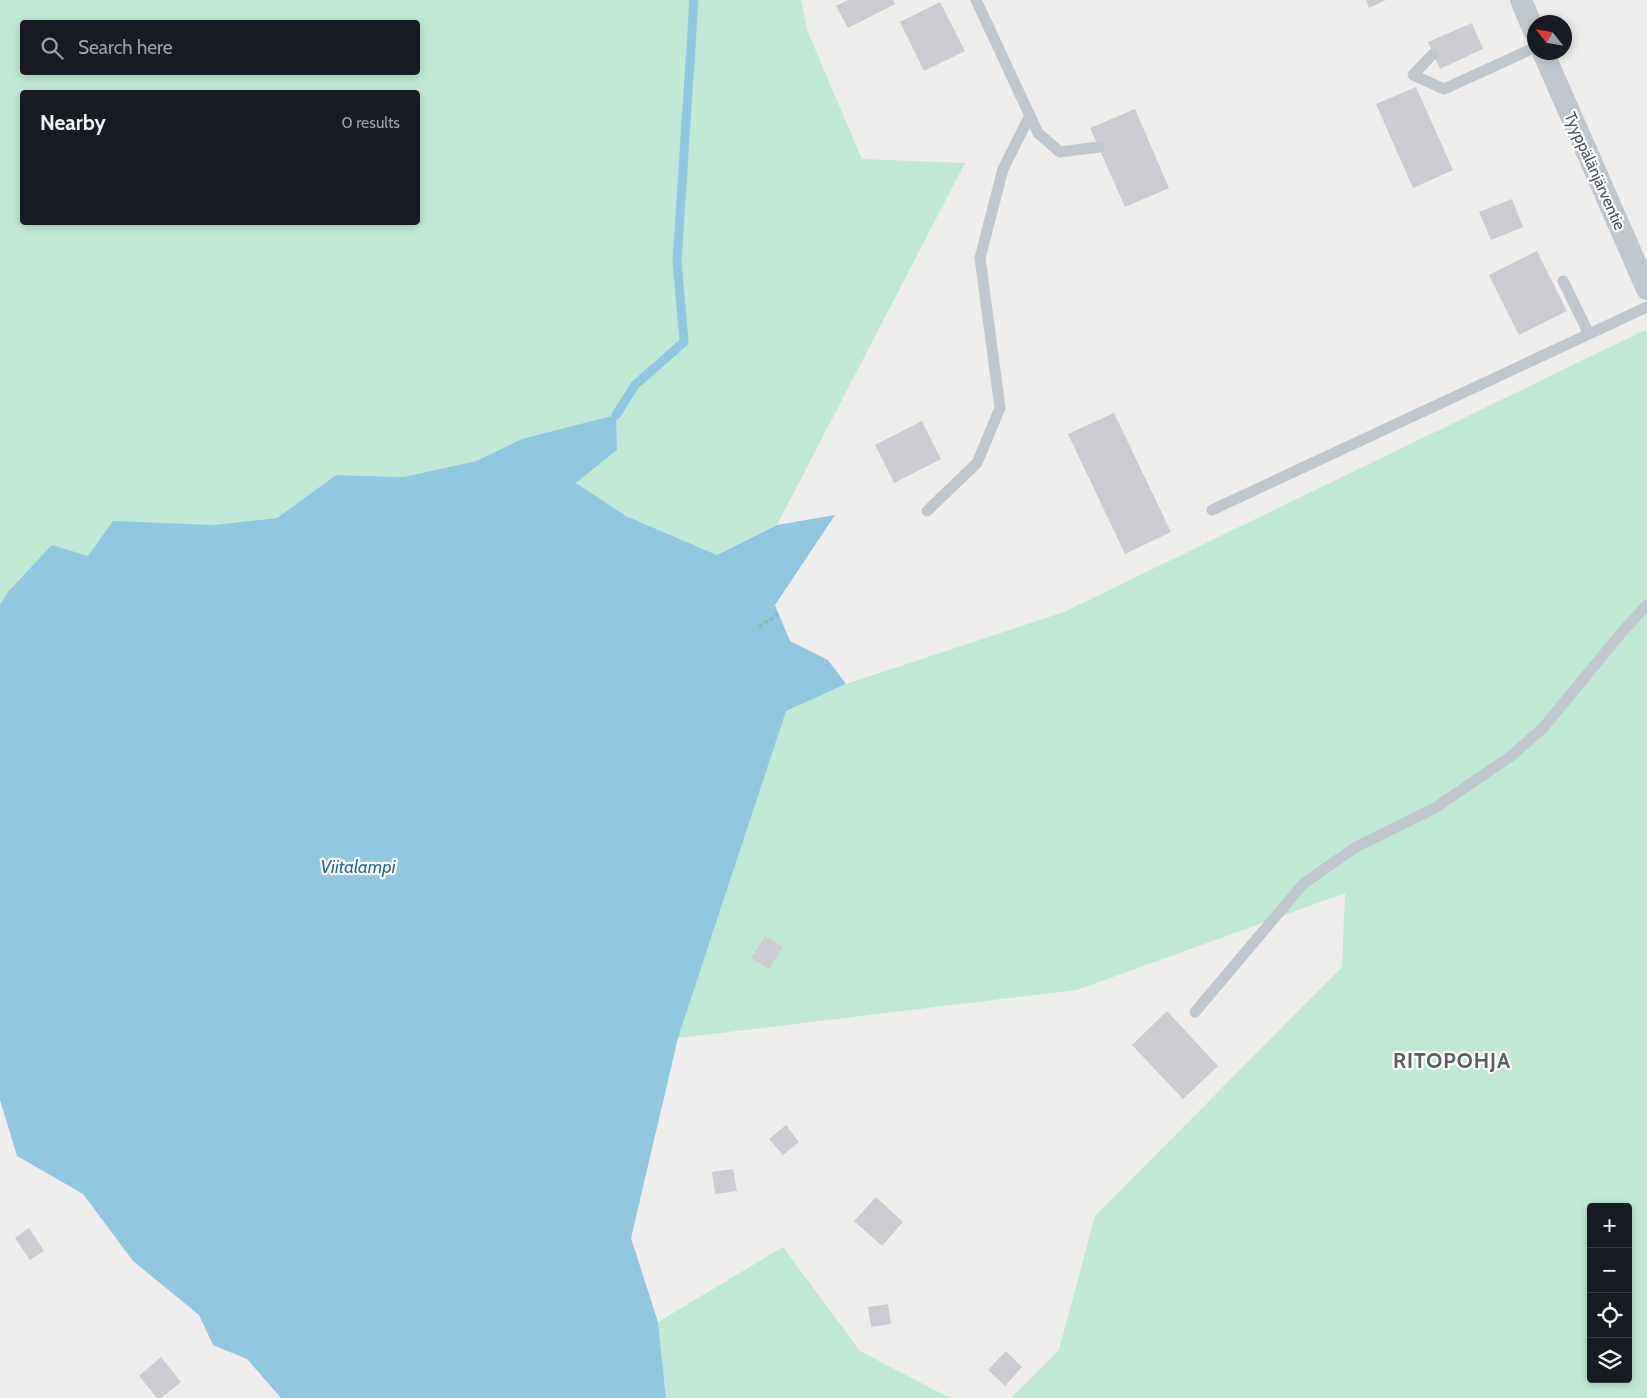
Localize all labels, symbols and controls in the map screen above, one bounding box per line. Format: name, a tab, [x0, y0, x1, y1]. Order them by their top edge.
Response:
north arrow	[1527, 15, 1572, 60]
search box	[20, 20, 420, 75]
icon: search	[38, 34, 66, 62]
text: Search here	[78, 36, 172, 59]
street label: Tyyppälänjärventie	[1560, 109, 1630, 233]
text: Nearby	[40, 110, 106, 135]
text: 0 results	[341, 113, 400, 132]
water label: Viitalampi	[320, 856, 397, 878]
district label: RITOPOHJA	[1393, 1048, 1511, 1073]
map controls	[1587, 1203, 1632, 1383]
button: +	[1587, 1203, 1632, 1248]
button: −	[1587, 1248, 1632, 1293]
button: locate	[1587, 1293, 1632, 1338]
button: layers	[1587, 1338, 1632, 1383]

